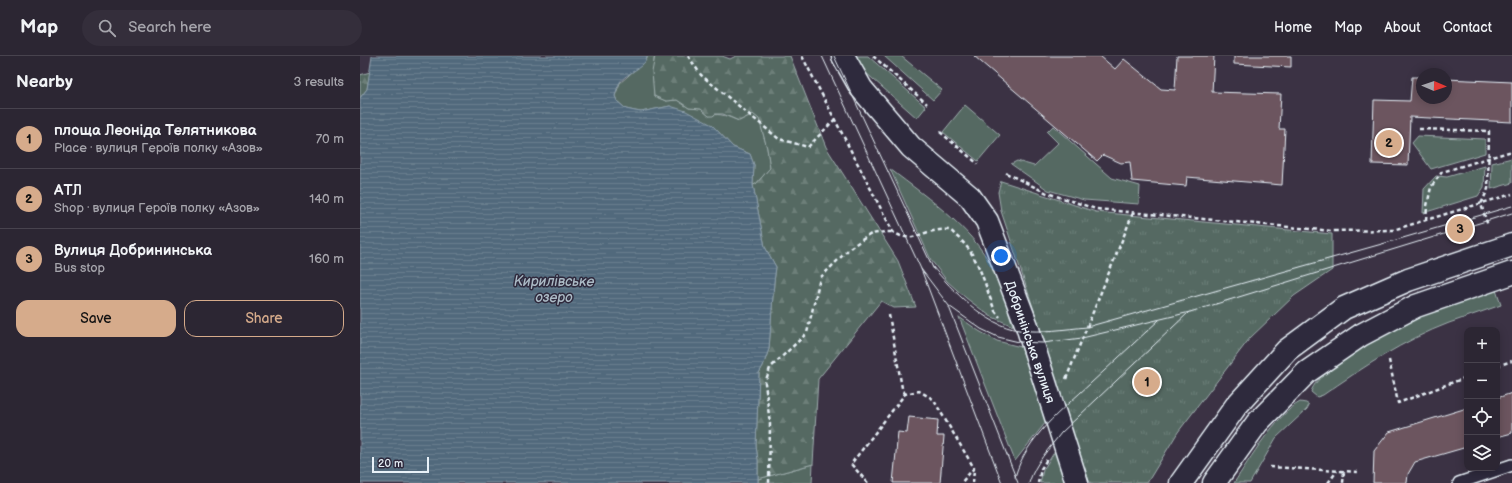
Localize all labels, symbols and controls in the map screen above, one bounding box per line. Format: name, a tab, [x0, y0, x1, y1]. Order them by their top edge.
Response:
search box	[82, 10, 362, 46]
text: Map	[20, 16, 58, 39]
icon: search	[96, 17, 118, 39]
text: Search here	[128, 18, 211, 37]
text: Home	[1274, 19, 1312, 36]
text: Map	[1334, 19, 1362, 36]
text: About	[1384, 19, 1421, 36]
text: Contact	[1443, 19, 1492, 36]
north arrow	[1416, 68, 1452, 104]
text: Nearby	[16, 72, 73, 92]
text: 3 results	[293, 74, 344, 90]
text: площа Леоніда Телятникова	[54, 121, 256, 140]
pin: 2	[1376, 128, 1402, 158]
text: 1	[26, 131, 32, 147]
text: 70 m	[316, 131, 344, 147]
text: Place · вулиця Героїв полку «Азов»	[54, 140, 263, 156]
text: АТЛ	[54, 181, 82, 200]
text: 2	[25, 191, 33, 207]
text: 140 m	[309, 191, 344, 207]
text: Shop · вулиця Героїв полку «Азов»	[54, 200, 260, 216]
pin: 3	[1447, 214, 1473, 244]
text: Вулиця Добрининська	[54, 241, 212, 260]
your location	[991, 246, 1011, 266]
text: 3	[25, 251, 33, 267]
text: 160 m	[309, 251, 344, 267]
text: Bus stop	[54, 260, 105, 276]
water label: Кирилівське озеро	[514, 273, 594, 306]
street label: Добринінська вулиця	[1001, 279, 1059, 405]
button: Save	[16, 300, 176, 337]
button: Share	[184, 300, 344, 337]
map controls	[1464, 327, 1500, 471]
button: +	[1464, 327, 1500, 363]
button: −	[1464, 363, 1500, 399]
pin: 1	[1134, 367, 1160, 397]
button: locate	[1464, 399, 1500, 435]
button: layers	[1464, 435, 1500, 471]
scale bar	[372, 455, 429, 474]
text: 20 m	[378, 457, 403, 470]

